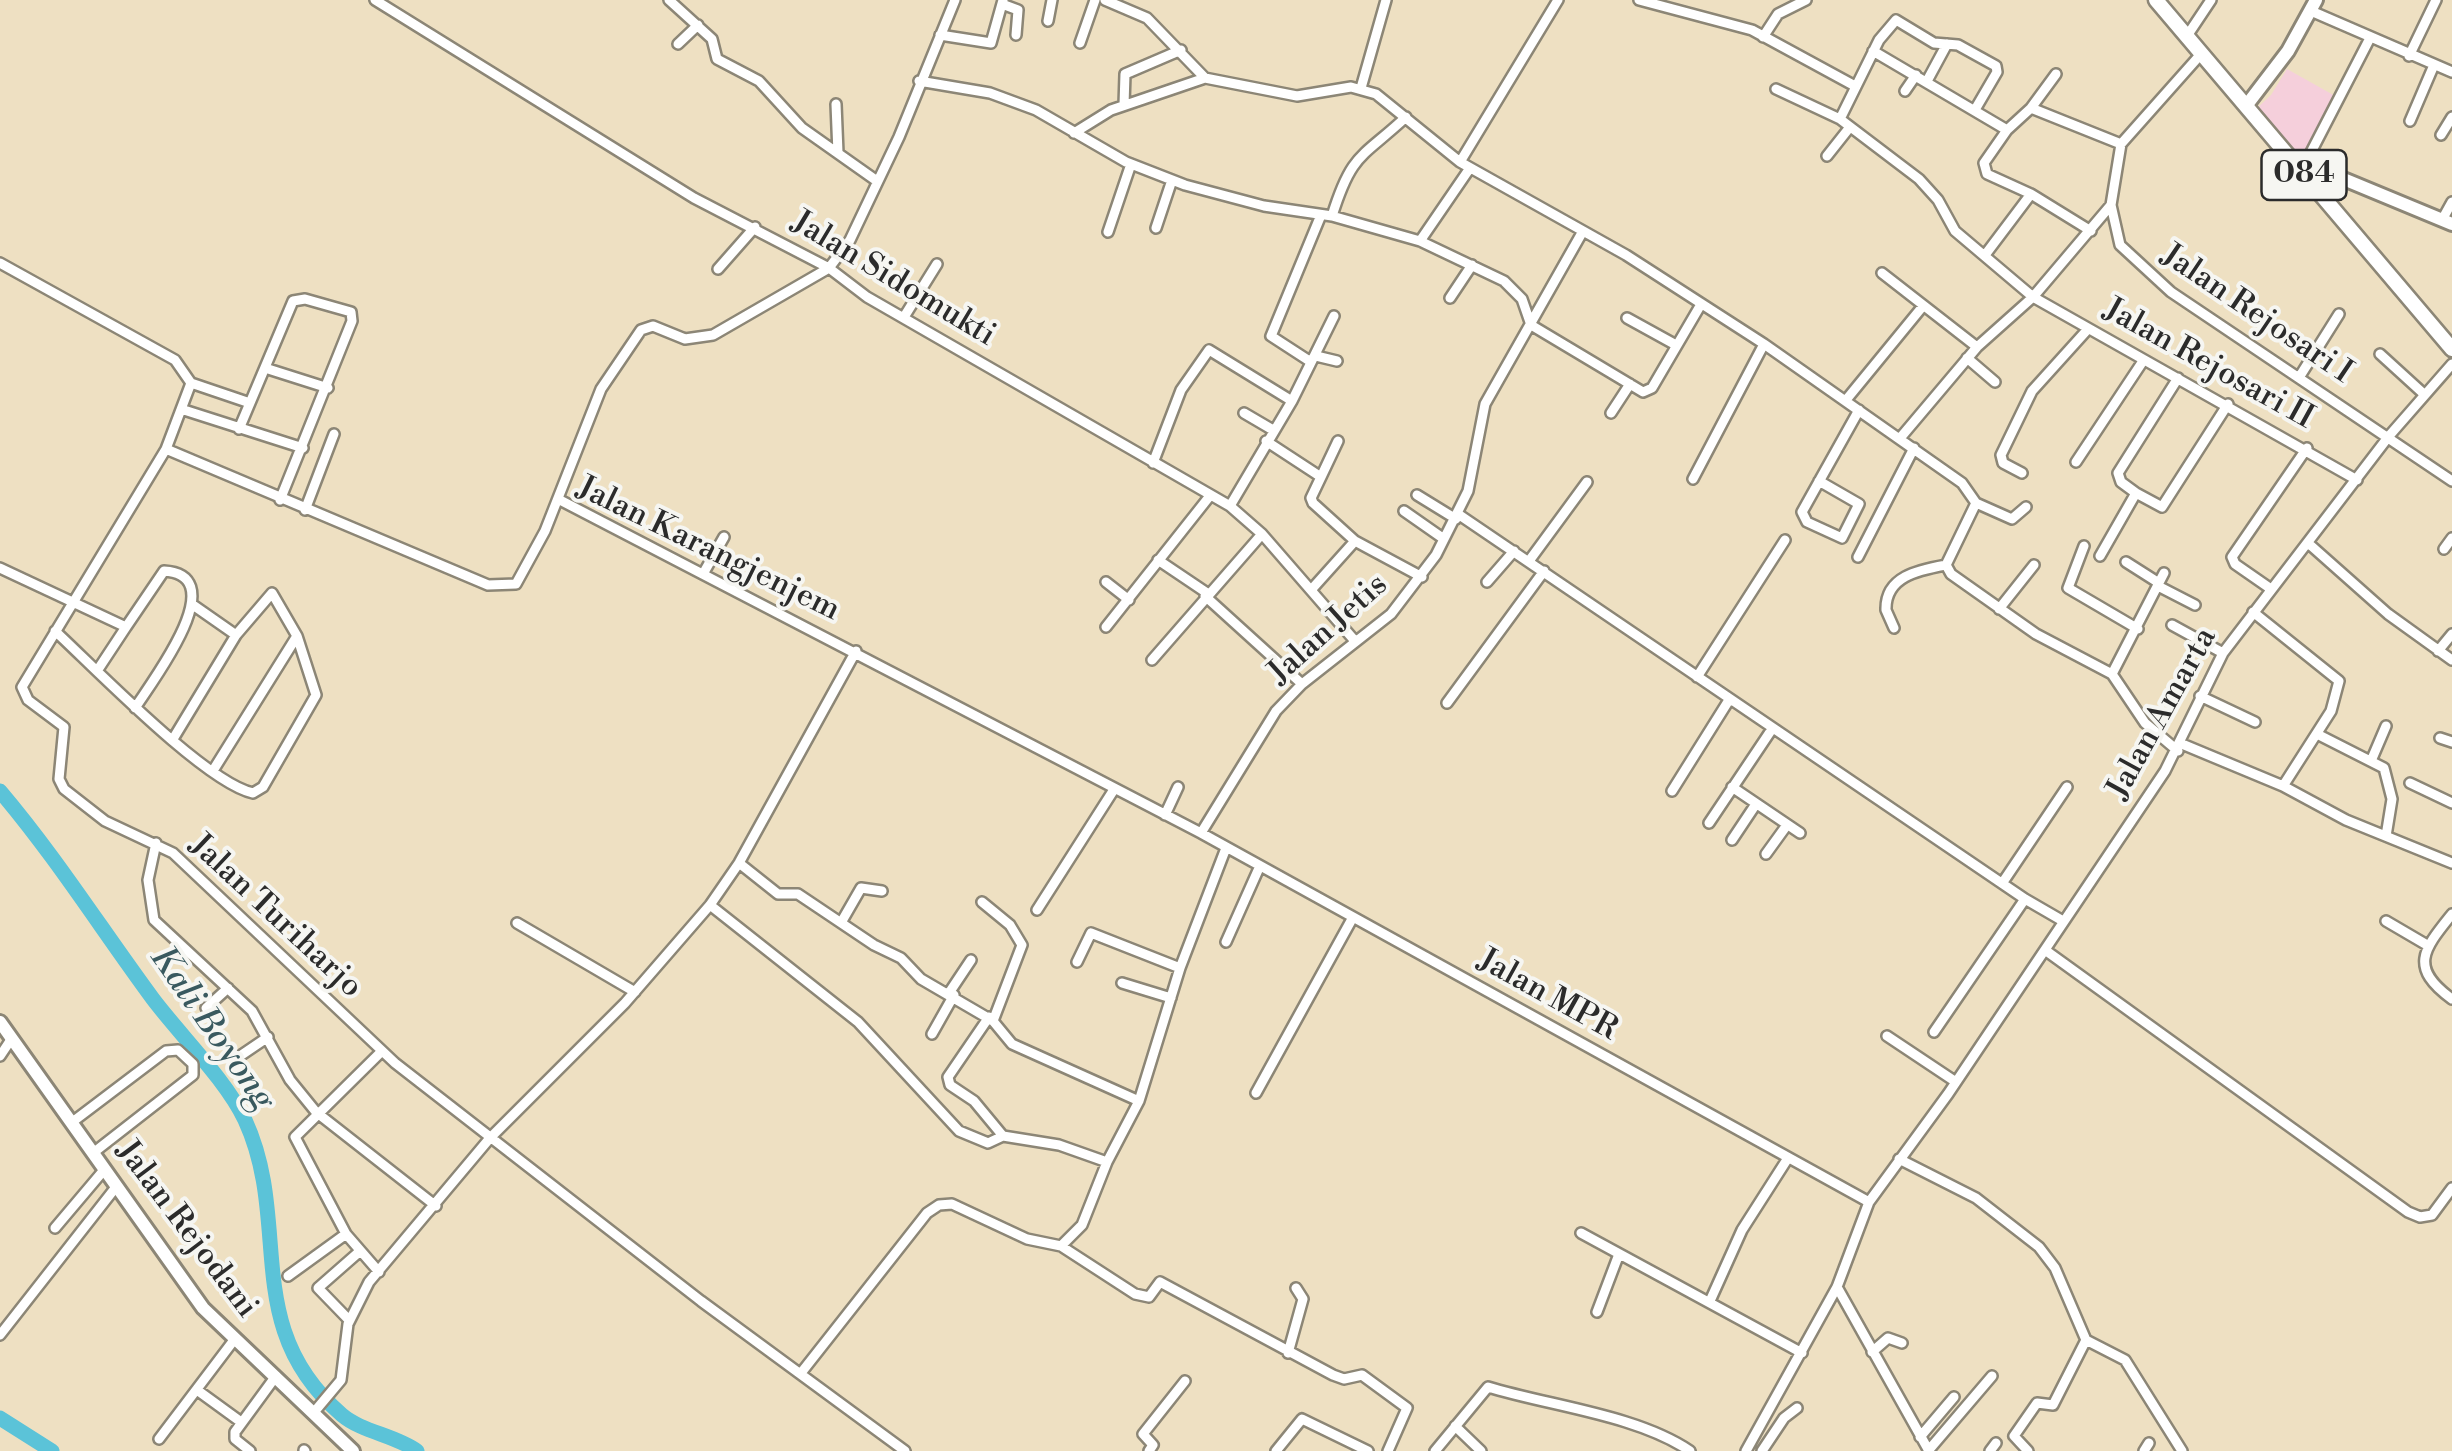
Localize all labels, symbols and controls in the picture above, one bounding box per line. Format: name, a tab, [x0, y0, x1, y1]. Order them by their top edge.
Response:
road number: 084	[2262, 150, 2346, 200]
street label: Jalan Sidomukti	[784, 204, 1002, 356]
street label: Jalan Rejosari I	[2153, 237, 2359, 393]
street label: Jalan Rejosari II	[2096, 292, 2320, 438]
street label: Jalan Karangjenjem	[570, 470, 846, 630]
street label: Jalan Jetis	[1262, 567, 1396, 693]
street label: Jalan Amarta	[2100, 622, 2226, 806]
street label: Jalan Turiharjo	[181, 827, 369, 1007]
water label: Kali Boyong	[139, 939, 283, 1119]
street label: Jalan MPR	[1471, 942, 1623, 1050]
street label: Jalan Rejodani	[107, 1134, 265, 1326]

